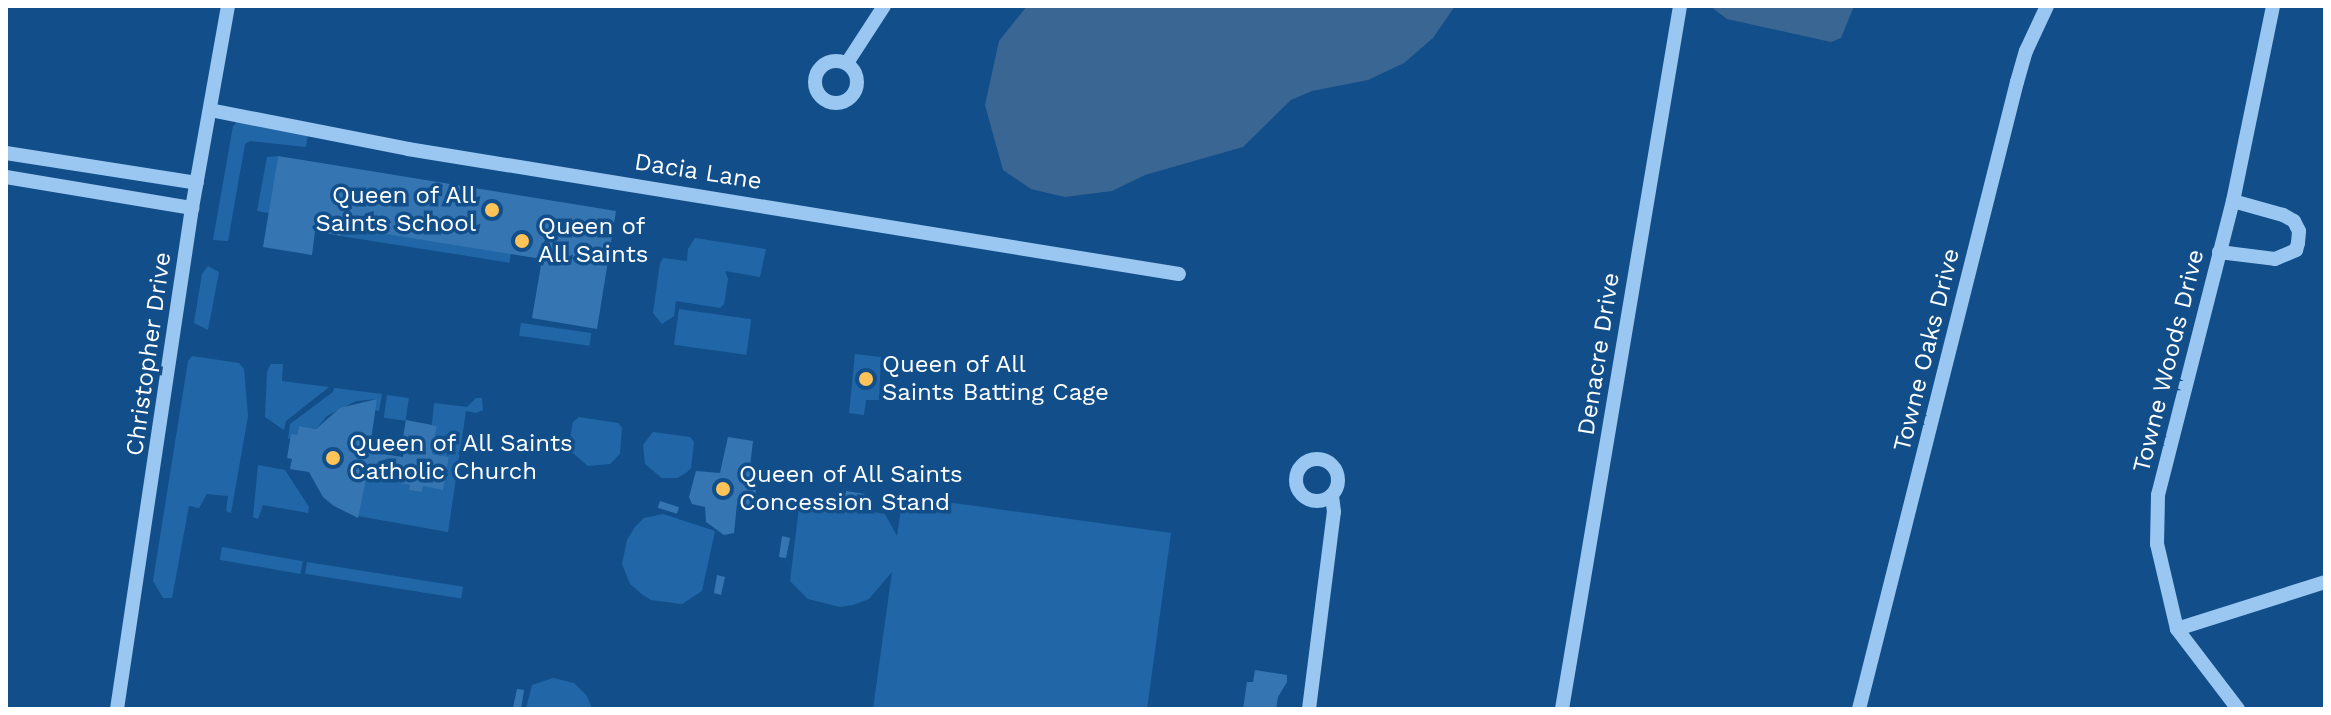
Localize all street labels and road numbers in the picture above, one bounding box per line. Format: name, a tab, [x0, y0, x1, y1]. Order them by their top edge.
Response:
street label: Dacia Lane	[632, 148, 764, 196]
street label: Towne Oaks Drive	[1888, 245, 1966, 455]
street label: Towne Woods Drive	[2127, 246, 2211, 476]
street label: Christopher Drive	[120, 250, 178, 458]
street label: Denacre Drive	[1572, 271, 1626, 437]

